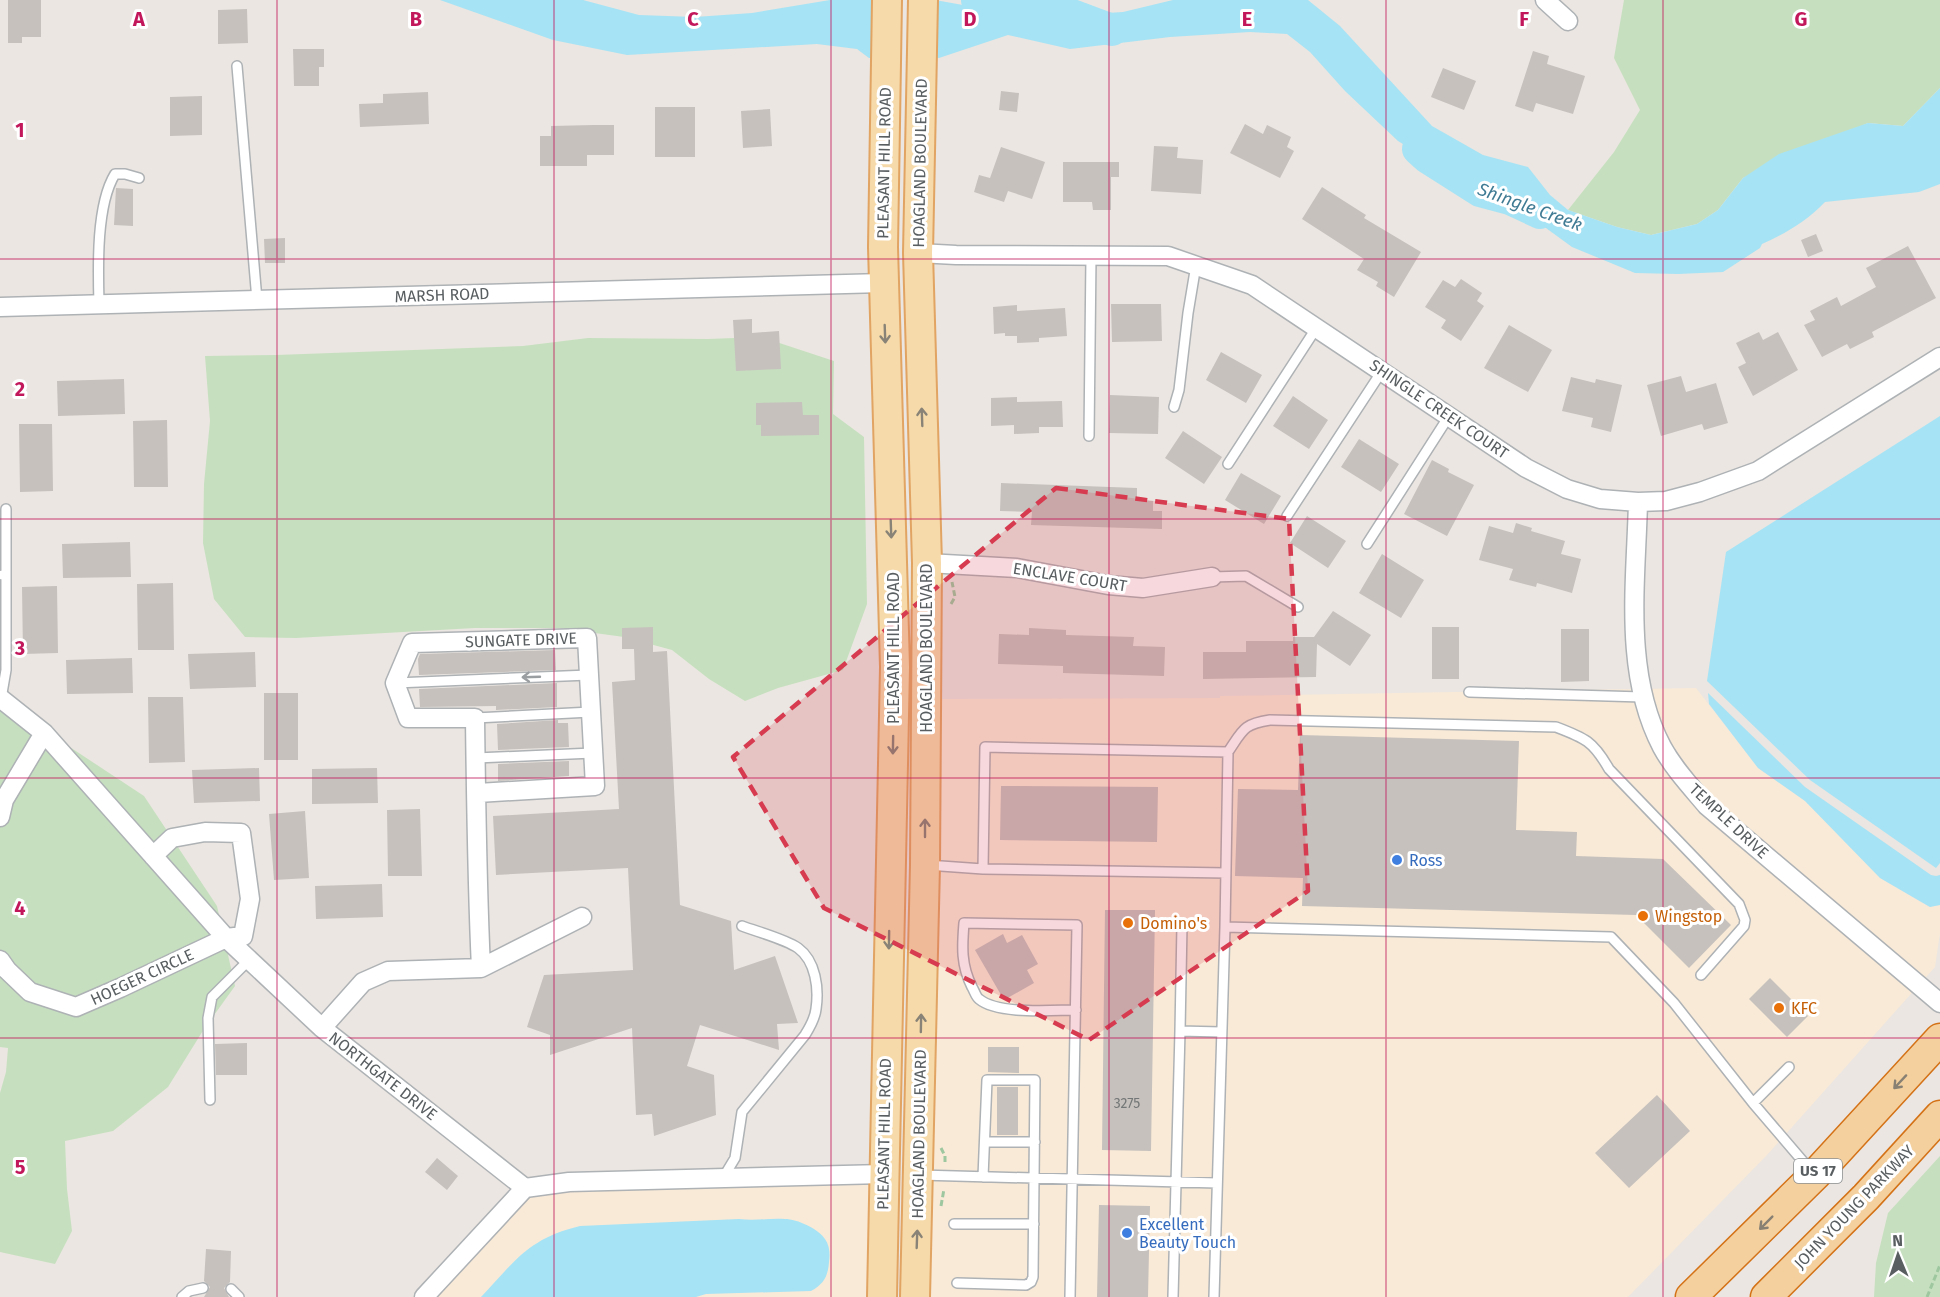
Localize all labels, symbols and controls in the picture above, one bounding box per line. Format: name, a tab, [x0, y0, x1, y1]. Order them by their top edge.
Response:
text: A	[132, 7, 146, 31]
text: B	[410, 7, 422, 31]
text: C	[687, 7, 699, 31]
text: D	[963, 7, 977, 31]
text: E	[1242, 7, 1252, 31]
text: F	[1519, 7, 1529, 31]
text: G	[1795, 7, 1807, 31]
street label: HOAGLAND BOULEVARD	[909, 78, 931, 248]
street label: PLEASANT HILL ROAD	[873, 87, 895, 239]
text: 1	[15, 118, 25, 142]
water label: Shingle Creek	[1474, 178, 1585, 236]
street label: MARSH ROAD	[394, 284, 490, 306]
one-way arrow	[879, 324, 891, 344]
street label: SHINGLE CREEK COURT	[1366, 355, 1513, 463]
text: 2	[15, 377, 25, 401]
one-way arrow	[917, 408, 928, 428]
one-way arrow	[886, 519, 897, 539]
street label: ENCLAVE COURT	[1012, 559, 1129, 595]
street label: HOAGLAND BOULEVARD	[917, 563, 936, 733]
street label: PLEASANT HILL ROAD	[884, 572, 903, 724]
street label: SUNGATE DRIVE	[465, 629, 577, 651]
text: 3	[14, 636, 25, 660]
one-way arrow	[521, 672, 541, 683]
one-way arrow	[887, 734, 899, 754]
street label: TEMPLE DRIVE	[1685, 779, 1773, 863]
one-way arrow	[919, 818, 931, 838]
place label: Ross	[1409, 851, 1443, 870]
marker: Ross	[1390, 853, 1404, 867]
text: 4	[14, 896, 26, 920]
place label: Wingstop	[1655, 907, 1722, 926]
marker: Wingstop	[1636, 909, 1650, 923]
place label: Domino's	[1140, 914, 1207, 933]
marker: Domino's	[1121, 916, 1135, 930]
one-way arrow	[883, 929, 895, 949]
street label: HOEGER CIRCLE	[87, 945, 197, 1009]
place label: KFC	[1791, 999, 1817, 1018]
marker: KFC	[1772, 1001, 1786, 1015]
one-way arrow	[916, 1013, 927, 1033]
street label: NORTHGATE DRIVE	[325, 1028, 441, 1124]
street label: HOAGLAND BOULEVARD	[908, 1049, 930, 1219]
street label: PLEASANT HILL ROAD	[873, 1058, 895, 1210]
one-way arrow	[1893, 1074, 1907, 1089]
house number: 3275	[1114, 1095, 1140, 1112]
street label: JOHN YOUNG PARKWAY	[1790, 1141, 1918, 1273]
text: 5	[15, 1155, 26, 1179]
road number: US 17	[1794, 1159, 1842, 1183]
place label: Excellent Beauty Touch	[1139, 1215, 1236, 1252]
one-way arrow	[1759, 1216, 1773, 1231]
north arrow	[1868, 1225, 1928, 1285]
marker: Excellent Beauty Touch	[1120, 1226, 1134, 1240]
one-way arrow	[911, 1229, 922, 1249]

